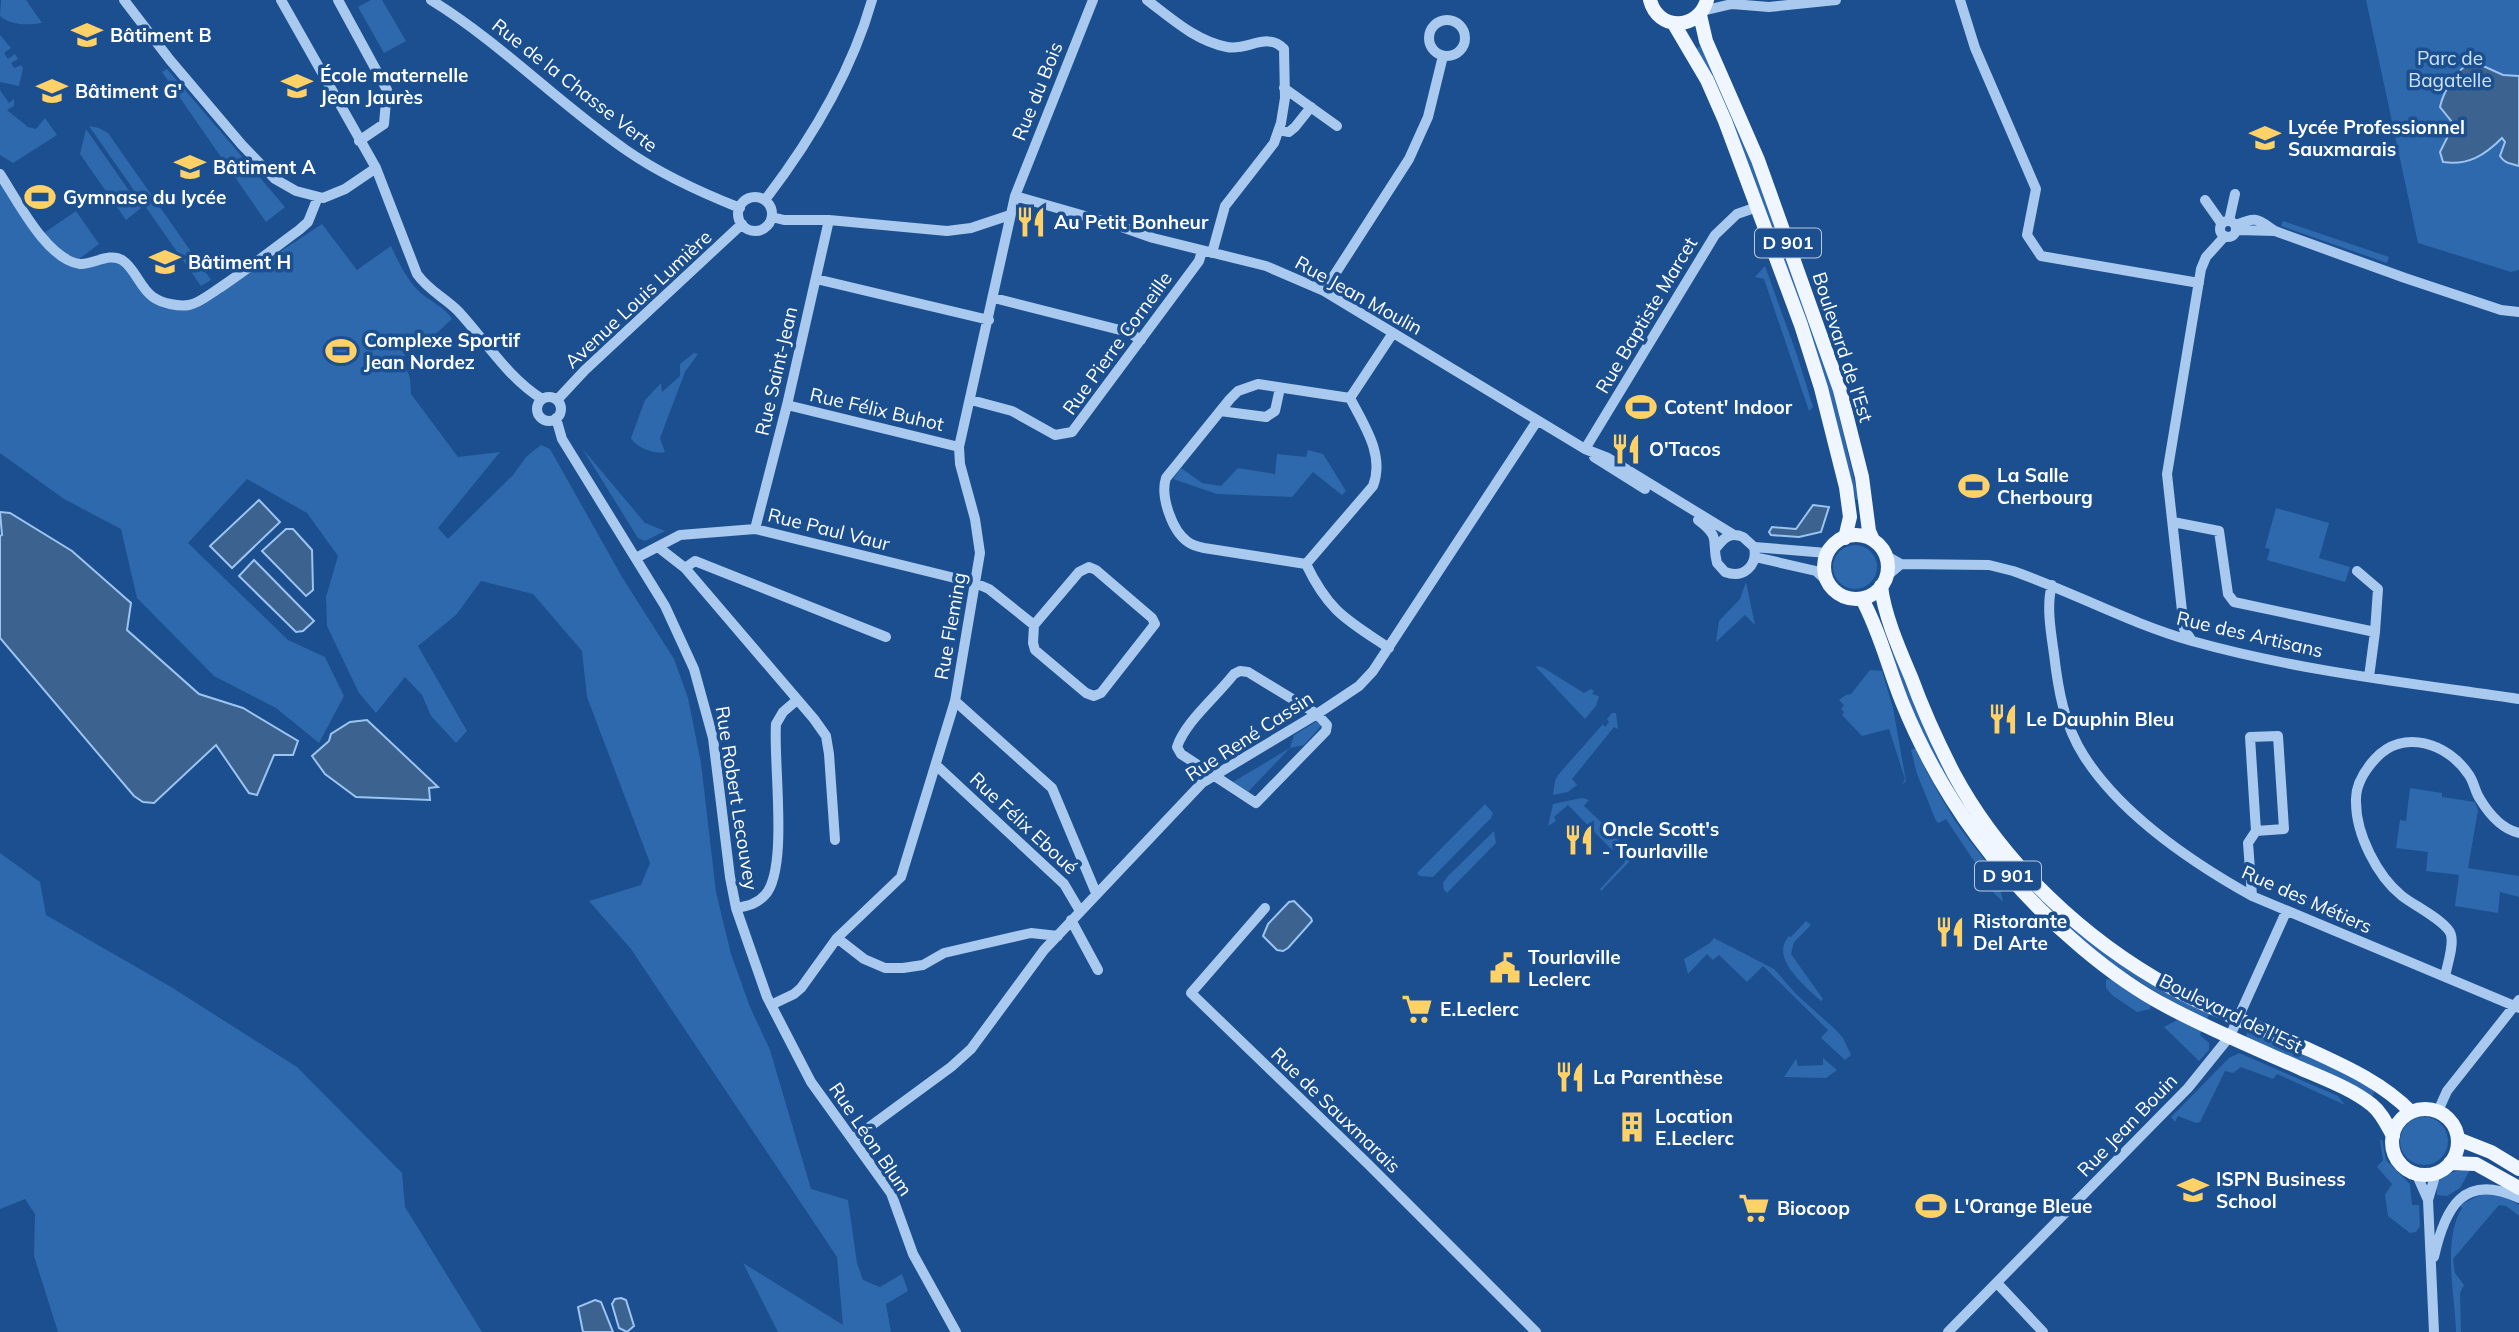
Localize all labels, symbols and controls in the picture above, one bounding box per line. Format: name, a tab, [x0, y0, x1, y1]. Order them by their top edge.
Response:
street label: Rue de la Chasse Verte	[487, 13, 663, 157]
school or university icon: Bâtiment B	[70, 18, 104, 52]
place label: Bâtiment B	[110, 23, 212, 47]
street label: Rue du Bois	[1006, 38, 1068, 144]
park label: Parc de Bagatelle	[2408, 46, 2492, 92]
place label: École maternelle Jean Jaurès	[320, 63, 469, 109]
school or university icon: École maternelle Jean Jaurès	[280, 69, 314, 103]
school or university icon: Bâtiment G'	[35, 74, 69, 108]
place label: Bâtiment G'	[75, 79, 182, 103]
place label: Lycée Professionnel Sauxmarais	[2288, 115, 2465, 161]
school or university icon: Lycée Professionnel Sauxmarais	[2248, 121, 2282, 155]
school or university icon: Bâtiment A	[173, 150, 207, 184]
place label: Bâtiment A	[213, 155, 316, 179]
sports icon: Gymnase du lycée	[23, 180, 57, 214]
place label: Gymnase du lycée	[63, 185, 226, 209]
restaurant icon: Au Petit Bonheur	[1014, 205, 1048, 239]
place label: Au Petit Bonheur	[1054, 210, 1209, 234]
street label: Avenue Louis Lumière	[560, 225, 716, 373]
road number: D 901	[1755, 229, 1821, 258]
street label: Rue Baptiste Marcet	[1590, 232, 1702, 397]
school or university icon: Bâtiment H	[148, 245, 182, 279]
place label: Bâtiment H	[188, 250, 291, 274]
street label: Rue Jean Moulin	[1291, 250, 1427, 340]
street label: Rue Pierre Corneille	[1057, 267, 1177, 419]
street label: Boulevard de l'Est	[1807, 269, 1879, 425]
street label: Rue Saint-Jean	[750, 304, 802, 438]
place label: Complexe Sportif Jean Nordez	[364, 328, 521, 374]
sports icon: Complexe Sportif Jean Nordez	[324, 334, 358, 368]
street label: Rue Félix Buhot	[808, 382, 947, 436]
sports icon: Cotent' Indoor	[1624, 390, 1658, 424]
place label: Cotent' Indoor	[1664, 395, 1793, 419]
restaurant icon: O'Tacos	[1609, 432, 1643, 466]
place label: O'Tacos	[1649, 437, 1721, 461]
place label: La Salle Cherbourg	[1997, 463, 2093, 509]
sports icon: La Salle Cherbourg	[1957, 469, 1991, 503]
street label: Rue Paul Vaur	[766, 502, 892, 556]
street label: Rue Fleming	[929, 570, 971, 682]
street label: Rue des Artisans	[2174, 605, 2326, 663]
street label: Rue René Cassin	[1181, 686, 1317, 786]
restaurant icon: Le Dauphin Bleu	[1986, 702, 2020, 736]
street label: Rue Robert Lecouvey	[711, 704, 763, 892]
place label: Le Dauphin Bleu	[2026, 707, 2174, 731]
street label: Rue Félix Eboué	[965, 767, 1083, 879]
place label: Oncle Scott's - Tourlaville	[1602, 817, 1719, 863]
restaurant icon: Oncle Scott's - Tourlaville	[1562, 823, 1596, 857]
street label: Rue des Métiers	[2238, 860, 2376, 938]
road number: D 901	[1975, 862, 2041, 890]
place label: Ristorante Del Arte	[1973, 909, 2067, 955]
restaurant icon: Ristorante Del Arte	[1933, 915, 1967, 949]
place label: Tourlaville Leclerc	[1528, 945, 1621, 991]
public building icon: Tourlaville Leclerc	[1488, 951, 1522, 985]
street label: Boulevard de l'Est	[2155, 968, 2307, 1058]
supermarket icon: E.Leclerc	[1400, 992, 1434, 1026]
place label: E.Leclerc	[1440, 997, 1519, 1021]
street label: Rue de Sauxmarais	[1266, 1042, 1406, 1178]
restaurant icon: La Parenthèse	[1553, 1060, 1587, 1094]
place label: La Parenthèse	[1593, 1065, 1723, 1089]
street label: Rue Jean Bouin	[2072, 1069, 2182, 1181]
street label: Rue Léon Blum	[824, 1078, 918, 1200]
place label: Location E.Leclerc	[1655, 1104, 1734, 1150]
building icon: Location E.Leclerc	[1615, 1110, 1649, 1144]
place label: ISPN Business School	[2216, 1167, 2346, 1213]
school or university icon: ISPN Business School	[2176, 1173, 2210, 1207]
sports icon: L'Orange Bleue	[1914, 1189, 1948, 1223]
supermarket icon: Biocoop	[1737, 1191, 1771, 1225]
place label: L'Orange Bleue	[1954, 1194, 2092, 1218]
place label: Biocoop	[1777, 1196, 1850, 1220]

